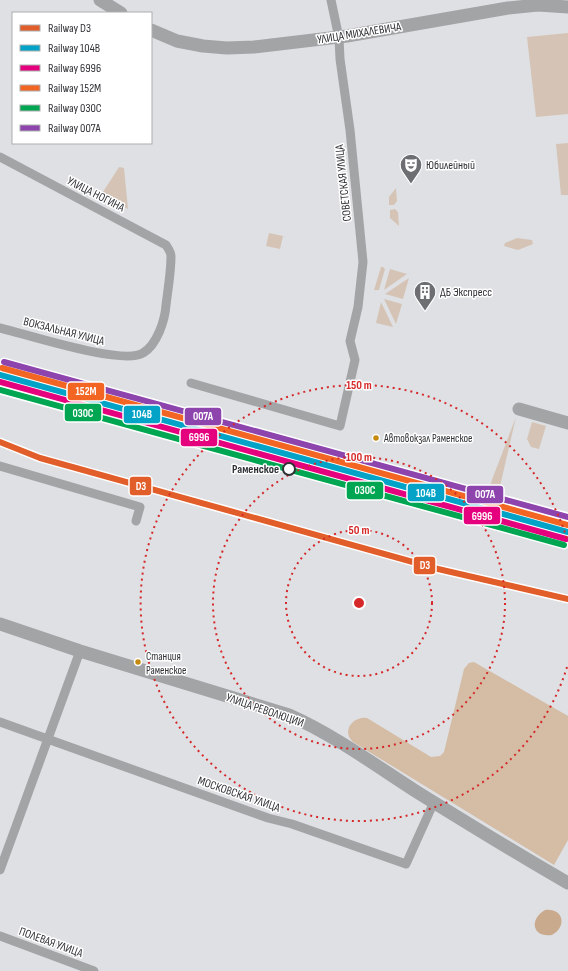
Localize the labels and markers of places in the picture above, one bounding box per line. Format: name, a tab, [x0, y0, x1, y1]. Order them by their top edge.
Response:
theatre icon: Юбилейный	[398, 152, 424, 185]
place label: Юбилейный	[426, 158, 475, 173]
building icon: ДБ Экспресс	[412, 279, 438, 312]
place label: ДБ Экспресс	[440, 285, 492, 300]
place label: Автовокзал Раменское	[383, 432, 472, 445]
marker: Автовокзал Раменское	[371, 433, 381, 443]
place label: Раменское	[232, 462, 279, 477]
marker: Раменское	[282, 462, 296, 476]
centre of rings	[352, 596, 366, 610]
place label: Станция Раменское	[146, 650, 187, 677]
marker: Станция Раменское	[133, 657, 143, 667]

